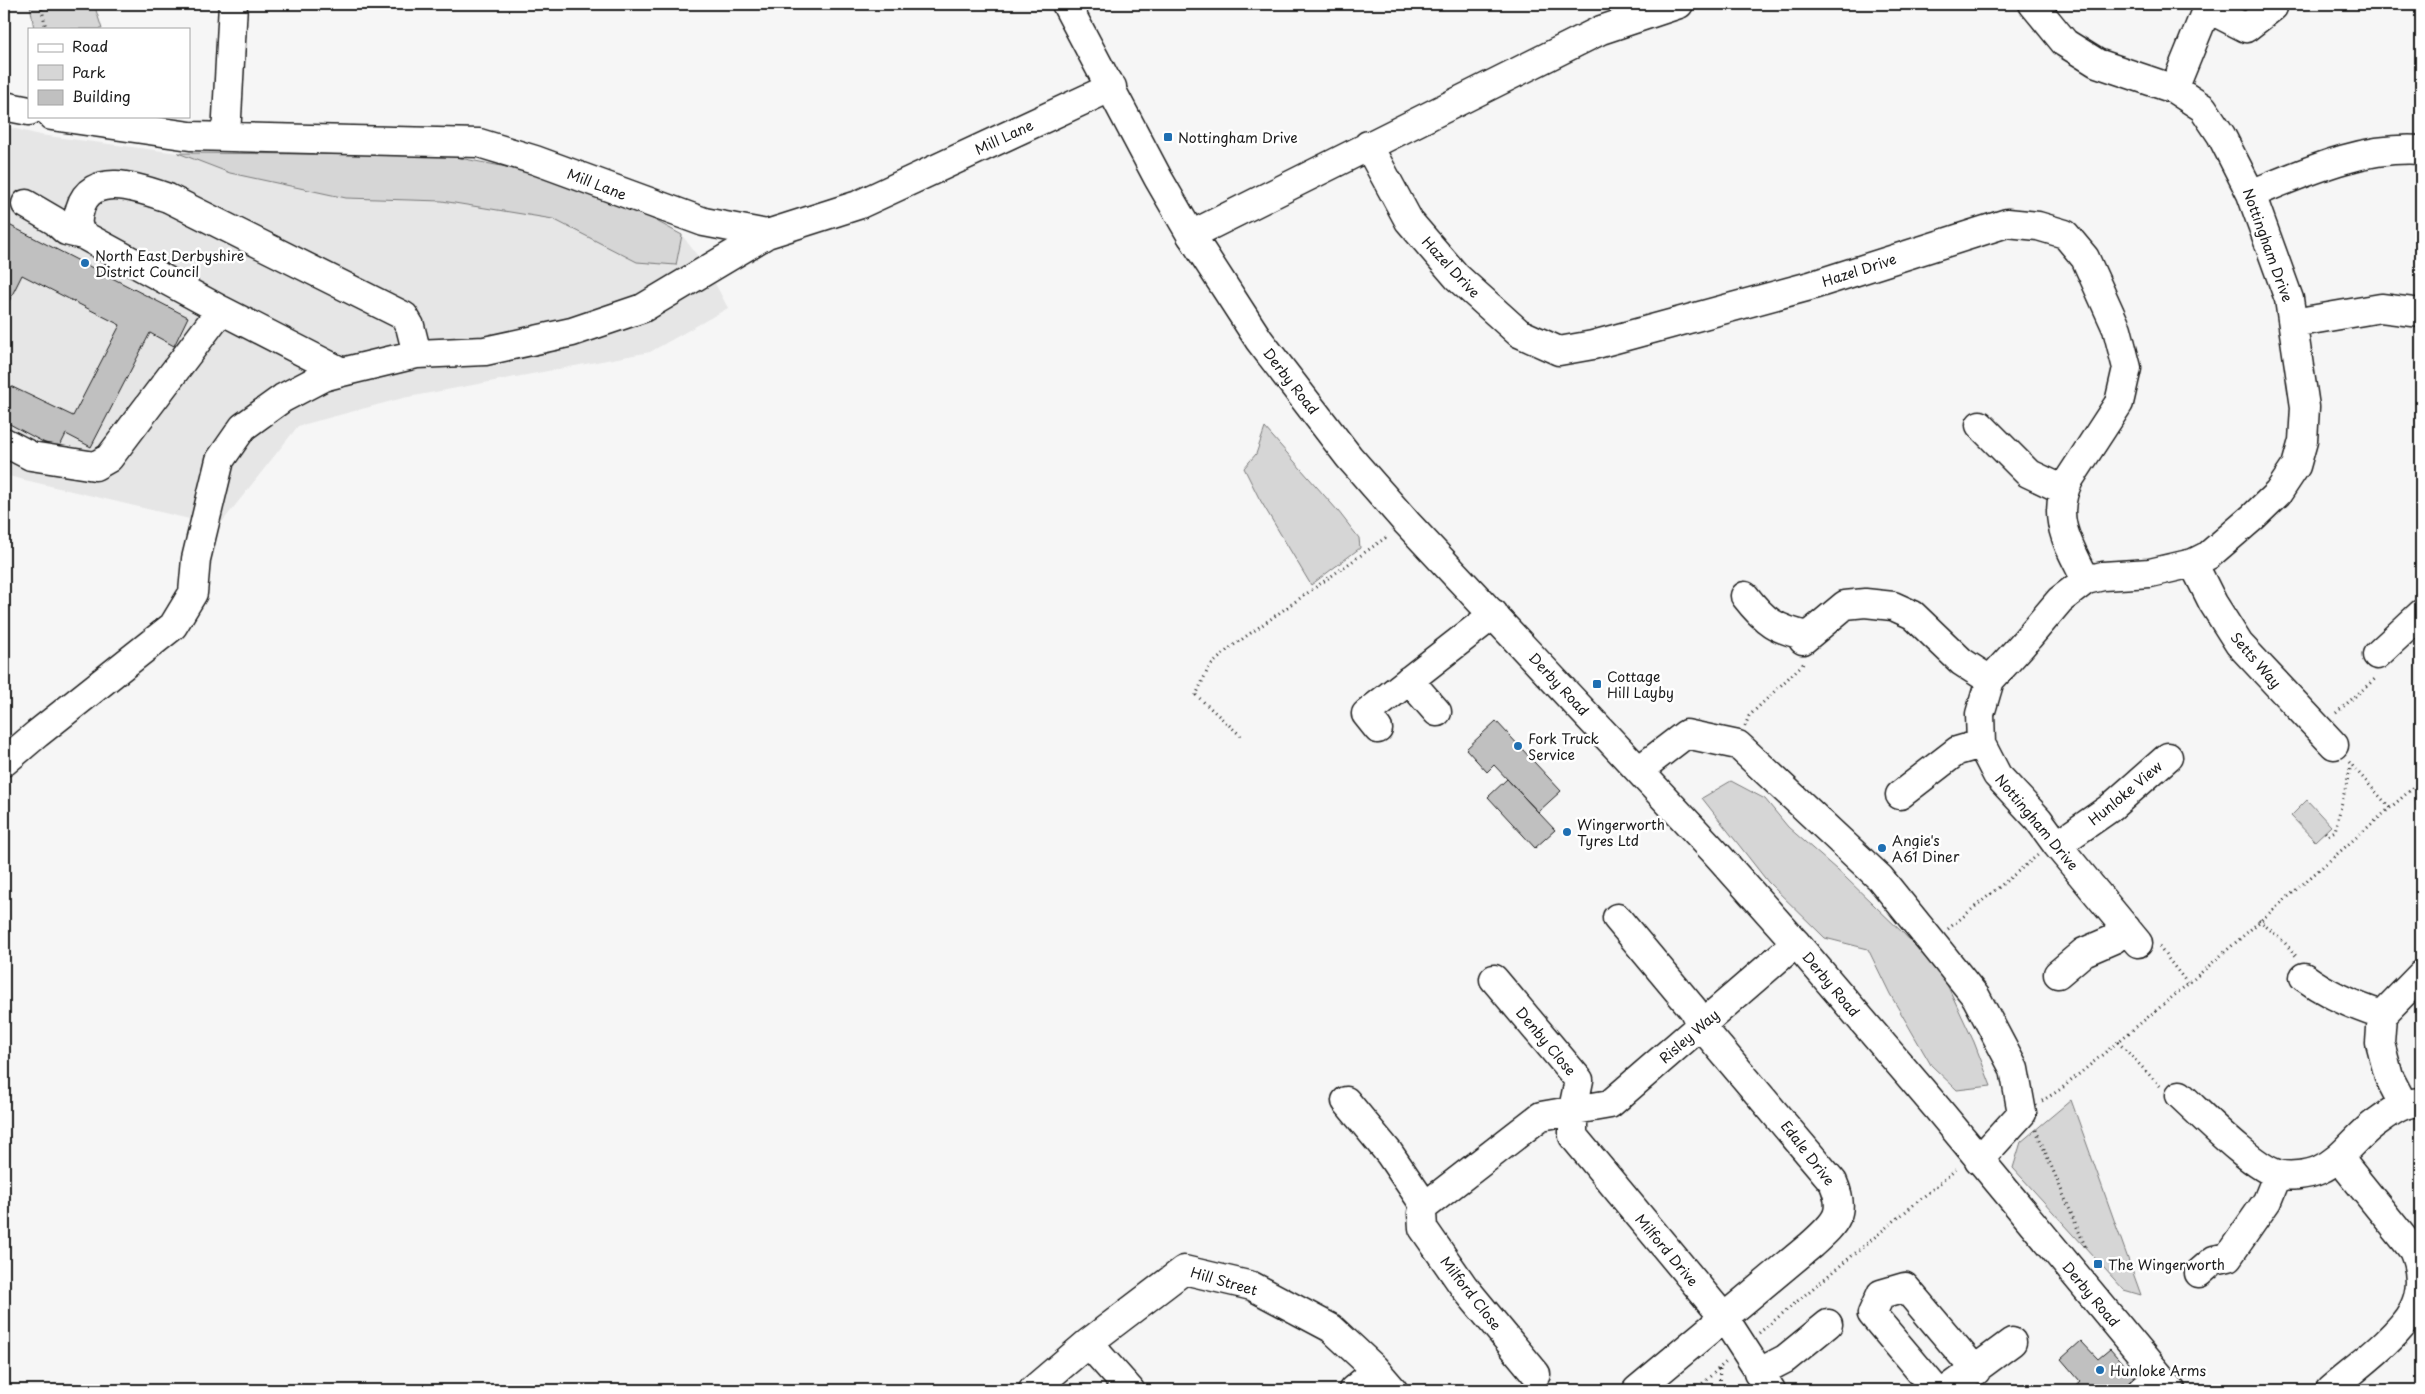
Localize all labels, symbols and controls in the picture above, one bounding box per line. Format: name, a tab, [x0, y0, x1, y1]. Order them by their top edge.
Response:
legend	[28, 28, 190, 118]
text: Road	[72, 34, 108, 57]
text: Park	[72, 60, 106, 83]
text: Building	[72, 84, 131, 107]
street label: Mill Lane	[971, 114, 1037, 160]
place label: Nottingham Drive	[1178, 127, 1298, 148]
marker: Nottingham Drive	[1162, 131, 1174, 143]
street label: Mill Lane	[564, 163, 630, 205]
street label: Nottingham Drive	[2238, 185, 2298, 305]
street label: Hazel Drive	[1417, 232, 1485, 302]
place label: North East Derbyshire District Council	[95, 245, 244, 282]
street label: Hazel Drive	[1819, 248, 1899, 292]
marker: North East Derbyshire District Council	[79, 257, 91, 269]
street label: Derby Road	[1258, 343, 1324, 419]
street label: Setts Way	[2226, 627, 2286, 693]
street label: Derby Road	[1524, 648, 1594, 720]
place label: Cottage Hill Layby	[1607, 666, 1674, 703]
marker: Cottage Hill Layby	[1591, 678, 1603, 690]
place label: Fork Truck Service	[1528, 728, 1600, 765]
marker: Fork Truck Service	[1512, 740, 1524, 752]
street label: Hunloke View	[2084, 756, 2167, 830]
street label: Nottingham Drive	[1991, 769, 2083, 875]
place label: Wingerworth Tyres Ltd	[1577, 814, 1665, 851]
marker: Wingerworth Tyres Ltd	[1561, 826, 1573, 838]
place label: Angie's A61 Diner	[1892, 830, 1960, 867]
marker: Angie's A61 Diner	[1876, 842, 1888, 854]
street label: Derby Road	[1797, 947, 1865, 1021]
street label: Denby Close	[1511, 1002, 1581, 1080]
street label: Risley Way	[1654, 1004, 1724, 1068]
street label: Edale Drive	[1776, 1116, 1840, 1190]
street label: Milford Drive	[1630, 1209, 1704, 1291]
street label: Milford Close	[1435, 1252, 1507, 1334]
place label: The Wingerworth	[2108, 1254, 2225, 1275]
street label: Derby Road	[2057, 1257, 2125, 1331]
marker: The Wingerworth	[2092, 1258, 2104, 1270]
street label: Hill Street	[1188, 1261, 1260, 1301]
place label: Hunloke Arms	[2110, 1360, 2206, 1381]
marker: Hunloke Arms	[2094, 1364, 2106, 1376]

